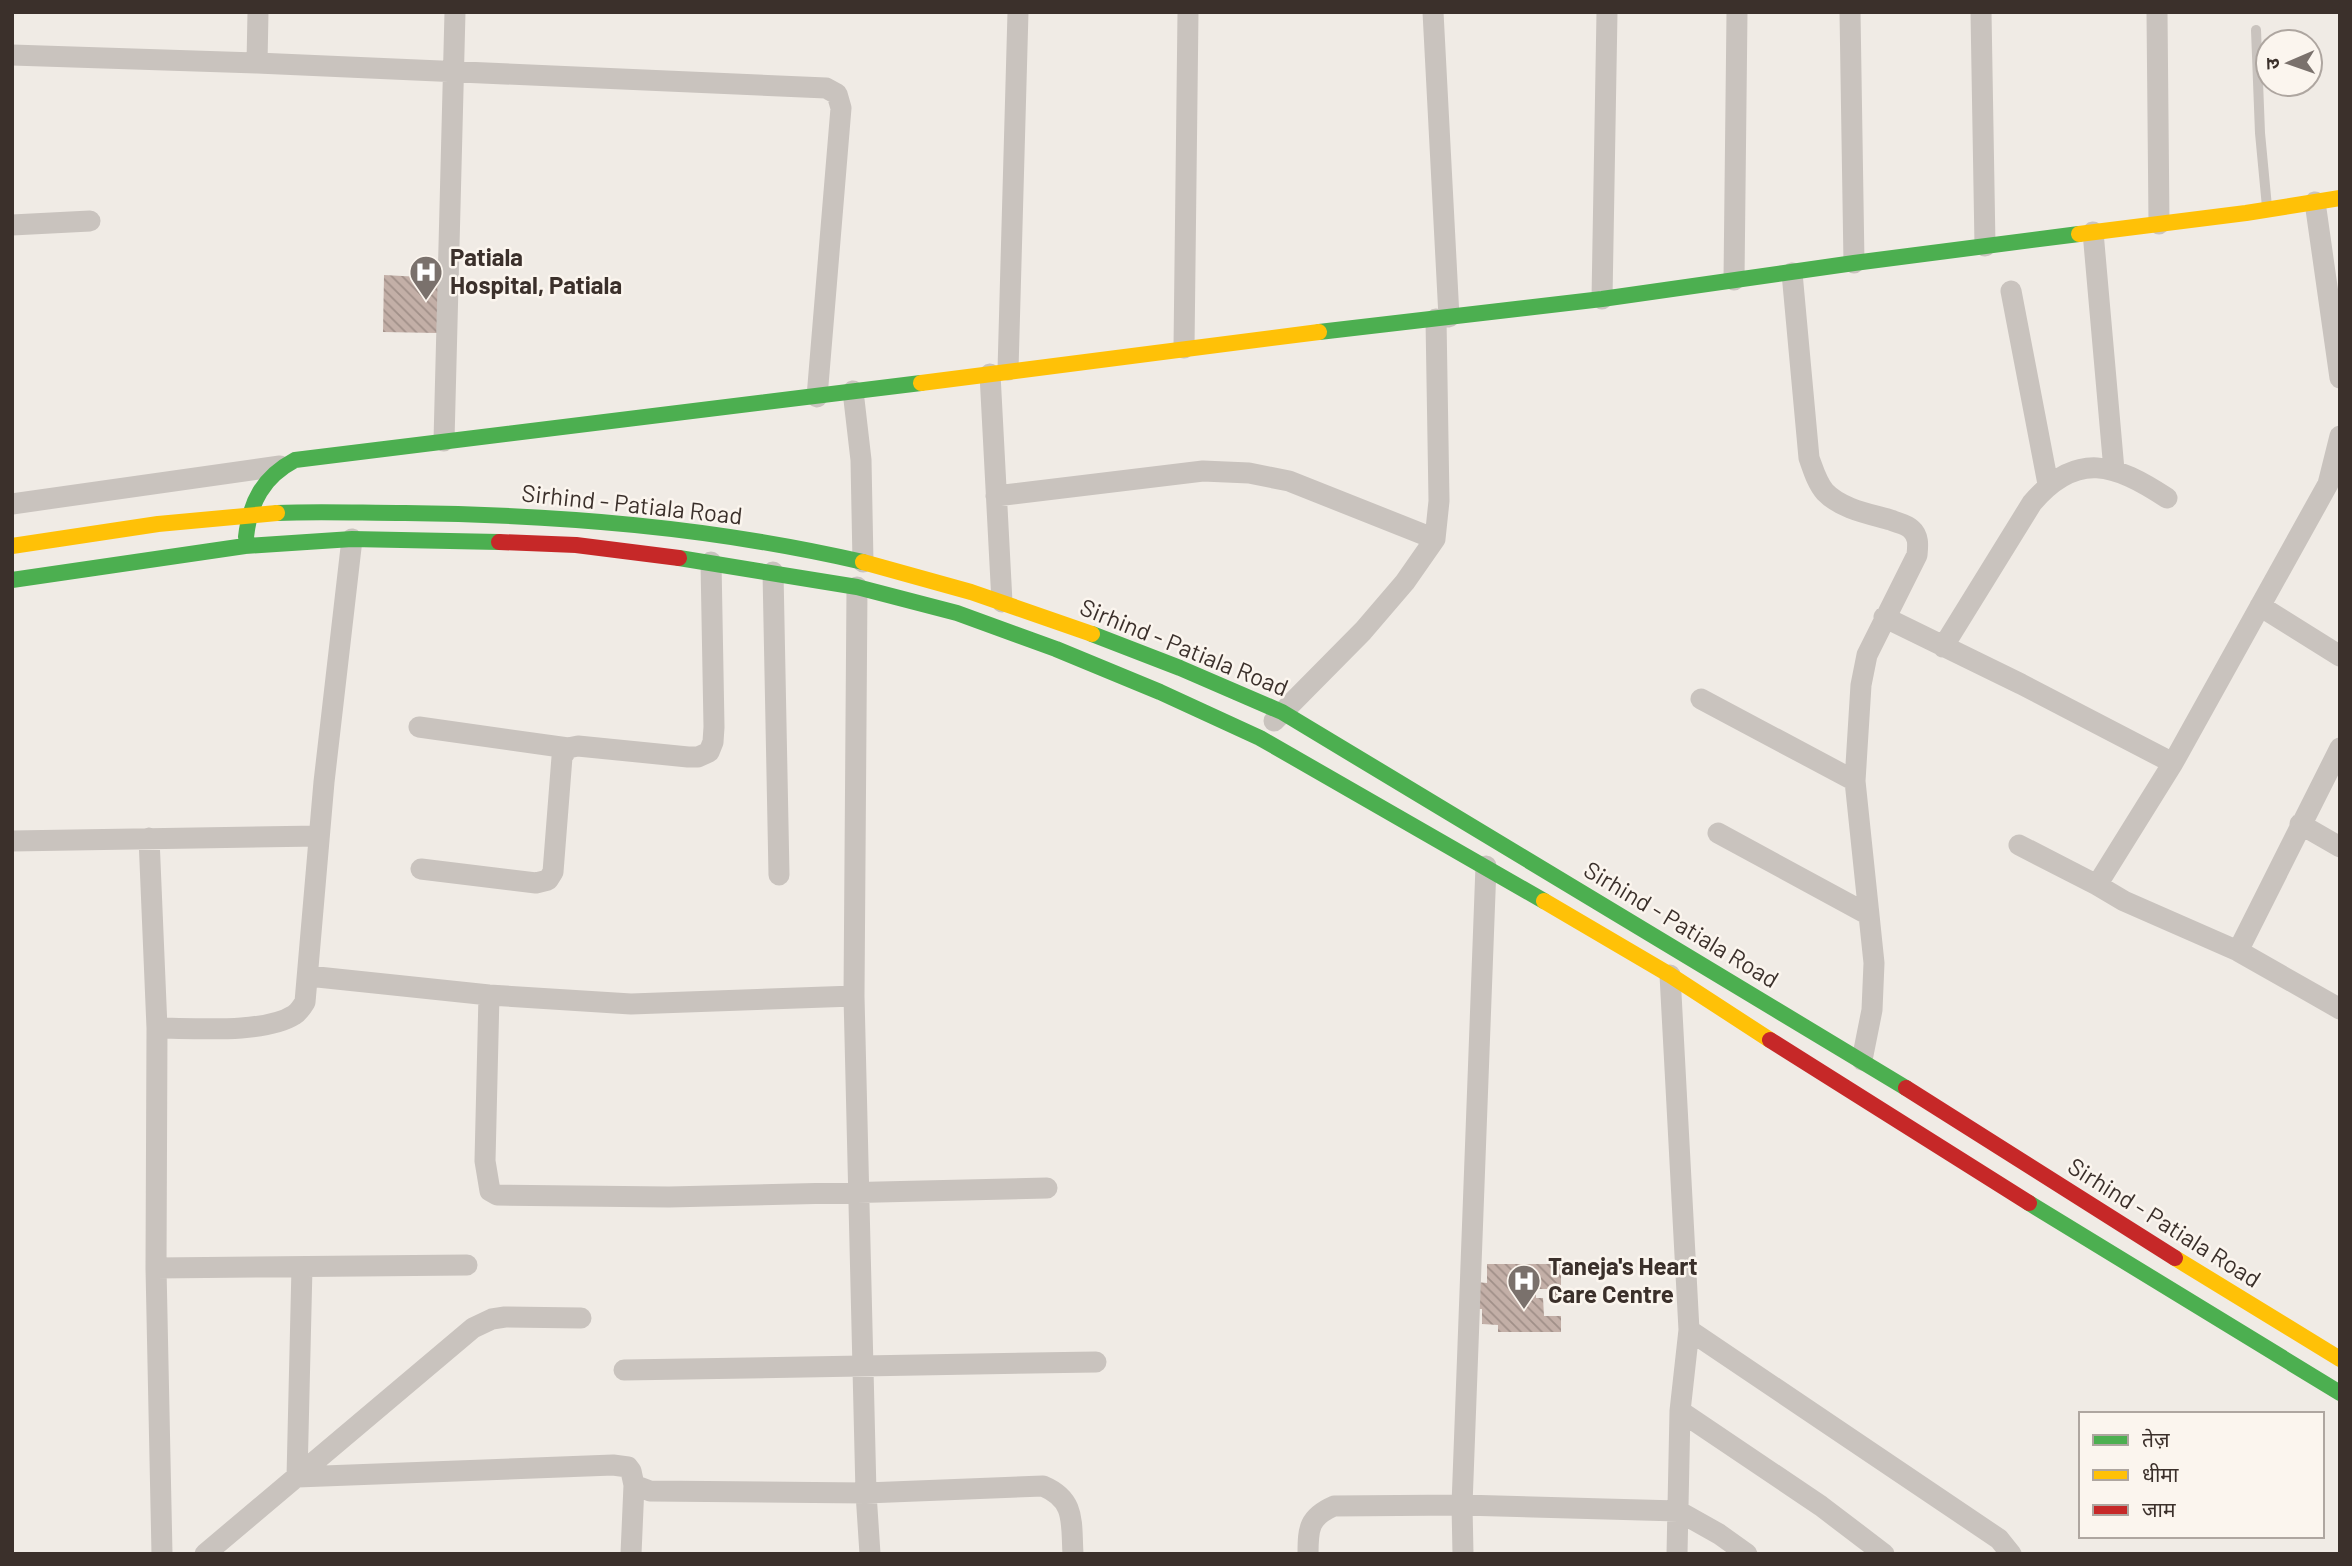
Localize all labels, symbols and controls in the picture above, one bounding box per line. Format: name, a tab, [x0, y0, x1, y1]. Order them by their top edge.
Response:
north arrow	[2254, 28, 2324, 98]
text: उ	[2260, 57, 2283, 70]
place label: Patiala Hospital, Patiala	[450, 242, 622, 299]
hospital icon: Patiala Hospital, Patiala	[407, 253, 445, 302]
street label: Sirhind - Patiala Road	[520, 477, 744, 530]
street label: Sirhind - Patiala Road	[1076, 592, 1293, 702]
street label: Sirhind - Patiala Road	[1579, 854, 1784, 993]
street label: Sirhind - Patiala Road	[2063, 1151, 2267, 1293]
place label: Taneja's Heart Care Centre	[1548, 1251, 1698, 1308]
hospital icon: Taneja's Heart Care Centre	[1505, 1262, 1543, 1311]
legend	[2079, 1412, 2324, 1538]
text: तेज़	[2142, 1426, 2170, 1451]
text: धीमा	[2142, 1461, 2179, 1486]
text: जाम	[2142, 1496, 2176, 1521]

